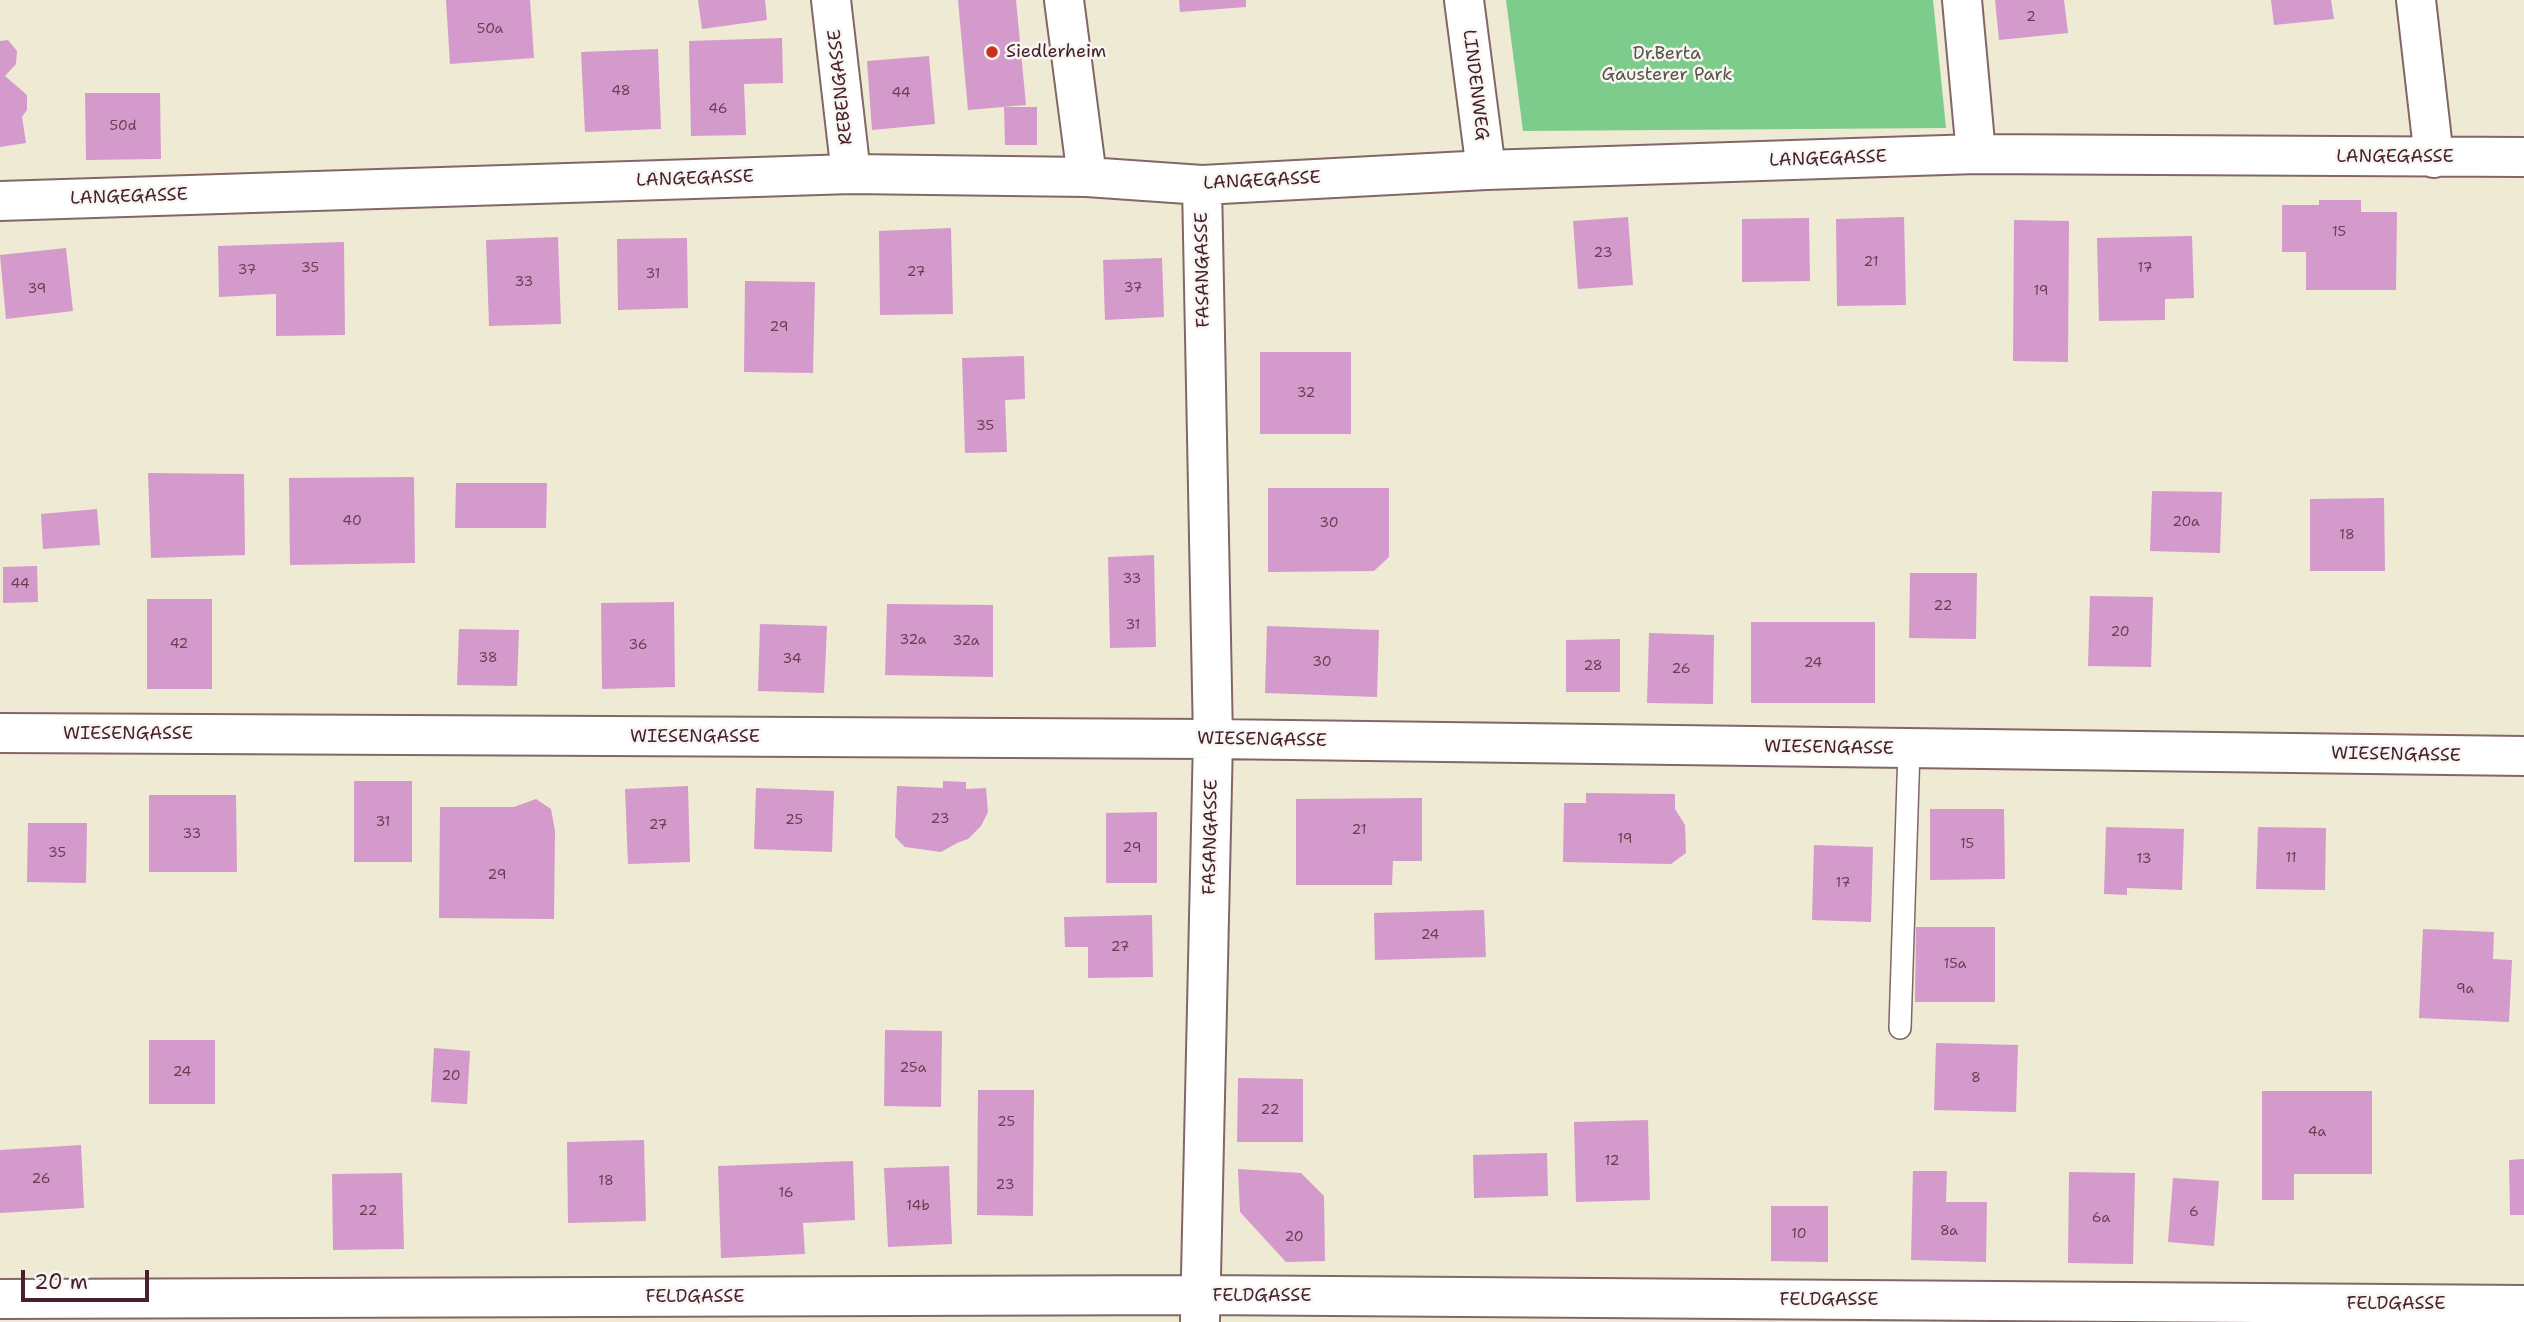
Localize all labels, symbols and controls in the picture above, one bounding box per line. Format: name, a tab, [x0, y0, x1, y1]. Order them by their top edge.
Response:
house number: 2	[2026, 9, 2036, 25]
house number: 50a	[477, 21, 503, 37]
street label: REBENGASSE	[824, 28, 858, 146]
street label: LINDENWEG	[1457, 28, 1493, 142]
place label: Siedlerheim	[1006, 41, 1106, 63]
park label: Dr.Berta Gausterer Park	[1601, 43, 1733, 86]
marker: Siedlerheim	[984, 44, 1000, 60]
house number: 48	[611, 83, 631, 99]
house number: 44	[891, 85, 911, 101]
house number: 46	[708, 101, 728, 117]
house number: 50d	[109, 118, 137, 134]
street label: LANGEGASSE	[1769, 146, 1887, 172]
street label: LANGEGASSE	[2336, 146, 2454, 168]
street label: LANGEGASSE	[636, 166, 754, 192]
street label: LANGEGASSE	[1203, 167, 1321, 195]
street label: LANGEGASSE	[70, 184, 188, 210]
street label: FASANGASSE	[1191, 212, 1215, 328]
house number: 15	[2332, 224, 2346, 240]
house number: 23	[1594, 245, 1612, 261]
house number: 21	[1864, 254, 1878, 270]
house number: 35	[301, 260, 319, 276]
house number: 17	[2138, 260, 2152, 276]
house number: 37	[238, 262, 256, 278]
house number: 27	[907, 264, 925, 280]
house number: 31	[646, 266, 660, 282]
house number: 33	[515, 274, 533, 290]
house number: 37	[1124, 280, 1142, 296]
house number: 39	[28, 281, 46, 297]
house number: 19	[2033, 283, 2049, 299]
house number: 29	[770, 319, 788, 335]
house number: 32	[1297, 385, 1315, 401]
house number: 35	[976, 418, 994, 434]
house number: 40	[342, 513, 362, 529]
house number: 20a	[2172, 514, 2200, 530]
house number: 30	[1319, 515, 1339, 531]
house number: 18	[2339, 527, 2355, 543]
house number: 33	[1123, 571, 1141, 587]
house number: 44	[10, 576, 30, 592]
house number: 22	[1934, 598, 1952, 614]
house number: 31	[1126, 617, 1140, 633]
house number: 20	[2110, 624, 2130, 640]
house number: 32a	[900, 632, 926, 648]
house number: 32a	[953, 633, 979, 649]
house number: 42	[170, 636, 188, 652]
house number: 36	[628, 637, 648, 653]
house number: 38	[478, 650, 498, 666]
house number: 34	[782, 651, 802, 667]
house number: 30	[1312, 654, 1332, 670]
house number: 24	[1804, 655, 1822, 671]
house number: 28	[1583, 658, 1603, 674]
house number: 26	[1672, 661, 1690, 677]
street label: WIESENGASSE	[63, 723, 193, 745]
street label: WIESENGASSE	[630, 726, 760, 748]
street label: WIESENGASSE	[1197, 728, 1327, 752]
street label: WIESENGASSE	[1764, 736, 1894, 760]
street label: WIESENGASSE	[2331, 743, 2461, 767]
street label: FASANGASSE	[1199, 779, 1223, 895]
house number: 23	[931, 811, 949, 827]
house number: 25	[785, 812, 803, 828]
house number: 31	[376, 814, 390, 830]
house number: 27	[649, 817, 667, 833]
house number: 21	[1352, 822, 1366, 838]
house number: 33	[183, 826, 201, 842]
house number: 19	[1617, 831, 1633, 847]
house number: 15	[1960, 836, 1974, 852]
house number: 29	[1123, 840, 1141, 856]
house number: 35	[48, 845, 66, 861]
house number: 11	[2285, 850, 2297, 866]
house number: 13	[2137, 851, 2151, 867]
house number: 29	[488, 867, 506, 883]
house number: 17	[1836, 875, 1850, 891]
house number: 24	[1421, 927, 1439, 943]
house number: 27	[1111, 939, 1129, 955]
house number: 15a	[1944, 956, 1966, 972]
house number: 9a	[2456, 981, 2474, 997]
house number: 25a	[900, 1060, 926, 1076]
house number: 24	[173, 1064, 191, 1080]
house number: 20	[441, 1068, 461, 1084]
house number: 8	[1971, 1070, 1981, 1086]
house number: 22	[1261, 1102, 1279, 1118]
house number: 25	[997, 1114, 1015, 1130]
house number: 4a	[2308, 1124, 2326, 1140]
house number: 12	[1605, 1153, 1619, 1169]
house number: 26	[32, 1171, 50, 1187]
house number: 18	[598, 1173, 614, 1189]
house number: 23	[996, 1177, 1014, 1193]
house number: 16	[778, 1185, 794, 1201]
house number: 14b	[906, 1198, 930, 1214]
house number: 22	[359, 1203, 377, 1219]
house number: 6	[2189, 1204, 2199, 1220]
house number: 6a	[2092, 1210, 2110, 1226]
house number: 8a	[1940, 1223, 1958, 1239]
house number: 10	[1791, 1226, 1807, 1242]
house number: 20	[1284, 1229, 1304, 1245]
scale bar	[24, 1256, 152, 1300]
text: 20 m	[34, 1268, 88, 1296]
street label: FELDGASSE	[1213, 1285, 1311, 1307]
street label: FELDGASSE	[646, 1286, 744, 1308]
street label: FELDGASSE	[1780, 1289, 1878, 1311]
street label: FELDGASSE	[2347, 1293, 2445, 1315]

